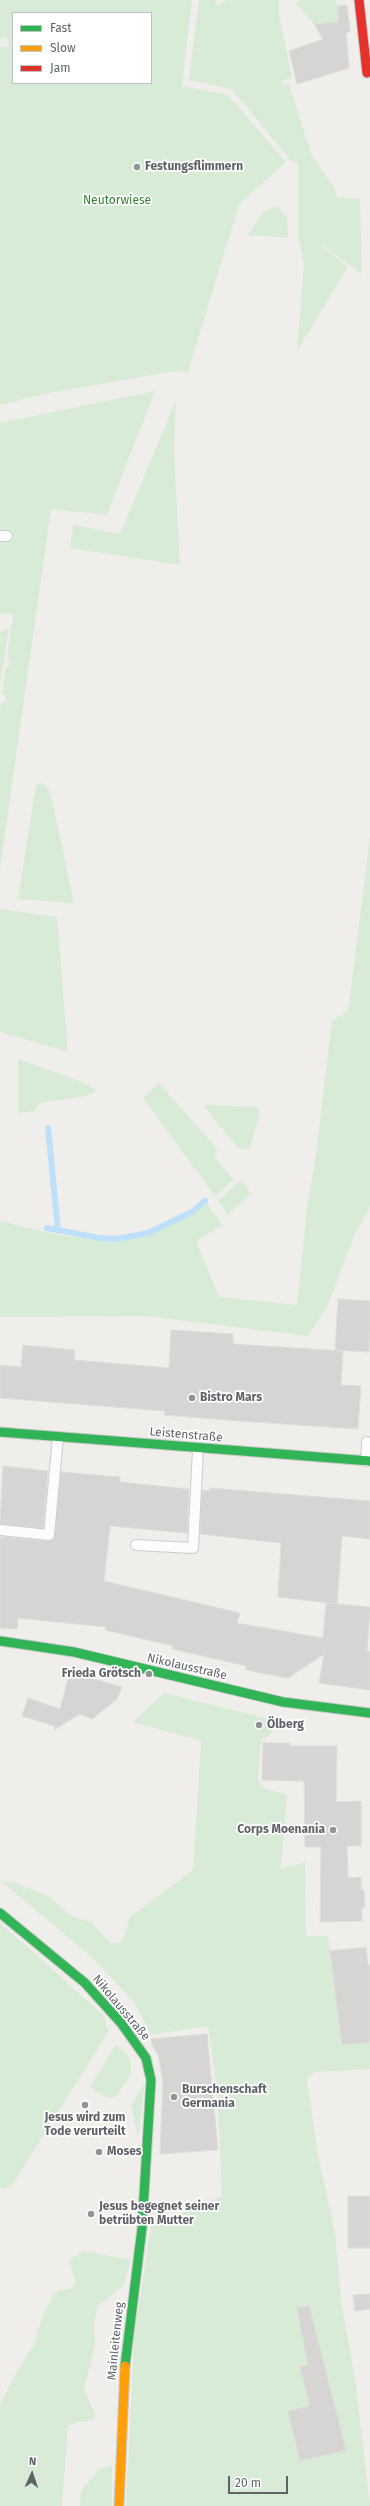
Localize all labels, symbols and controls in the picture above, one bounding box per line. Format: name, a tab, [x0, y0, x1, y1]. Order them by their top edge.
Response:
legend	[12, 12, 152, 84]
text: Fast	[50, 21, 72, 35]
text: Slow	[50, 41, 76, 55]
text: Jam	[50, 61, 70, 75]
place label: Festungsflimmern	[145, 160, 243, 174]
marker: Festungsflimmern	[132, 162, 142, 172]
park label: Neutorwiese	[83, 194, 151, 208]
place label: Bistro Mars	[200, 1391, 262, 1405]
marker: Bistro Mars	[187, 1393, 197, 1403]
street label: Leistenstraße	[149, 1425, 223, 1445]
street label: Nikolausstraße	[146, 1651, 228, 1683]
place label: Frieda Grötsch	[62, 1667, 141, 1681]
marker: Frieda Grötsch	[144, 1669, 154, 1679]
place label: Ölberg	[267, 1718, 304, 1732]
marker: Ölberg	[254, 1720, 264, 1730]
place label: Corps Moenania	[237, 1823, 325, 1837]
marker: Corps Moenania	[328, 1825, 338, 1835]
street label: Nikolausstraße	[89, 1972, 153, 2044]
place label: Burschenschaft Germania	[182, 2083, 267, 2111]
marker: Burschenschaft Germania	[169, 2092, 179, 2102]
marker: Jesus wird zum Tode verurteilt	[80, 2100, 90, 2110]
place label: Jesus wird zum Tode verurteilt	[44, 2111, 126, 2139]
place label: Moses	[107, 2145, 142, 2159]
marker: Moses	[94, 2147, 104, 2157]
place label: Jesus begegnet seiner betrübten Mutter	[99, 2200, 219, 2228]
marker: Jesus begegnet seiner betrübten Mutter	[86, 2209, 96, 2219]
street label: Mainleitenweg	[105, 2301, 127, 2381]
north arrow	[12, 2454, 52, 2494]
text: N	[29, 2455, 37, 2468]
scale bar	[230, 2468, 290, 2494]
text: 20 m	[235, 2476, 261, 2490]

